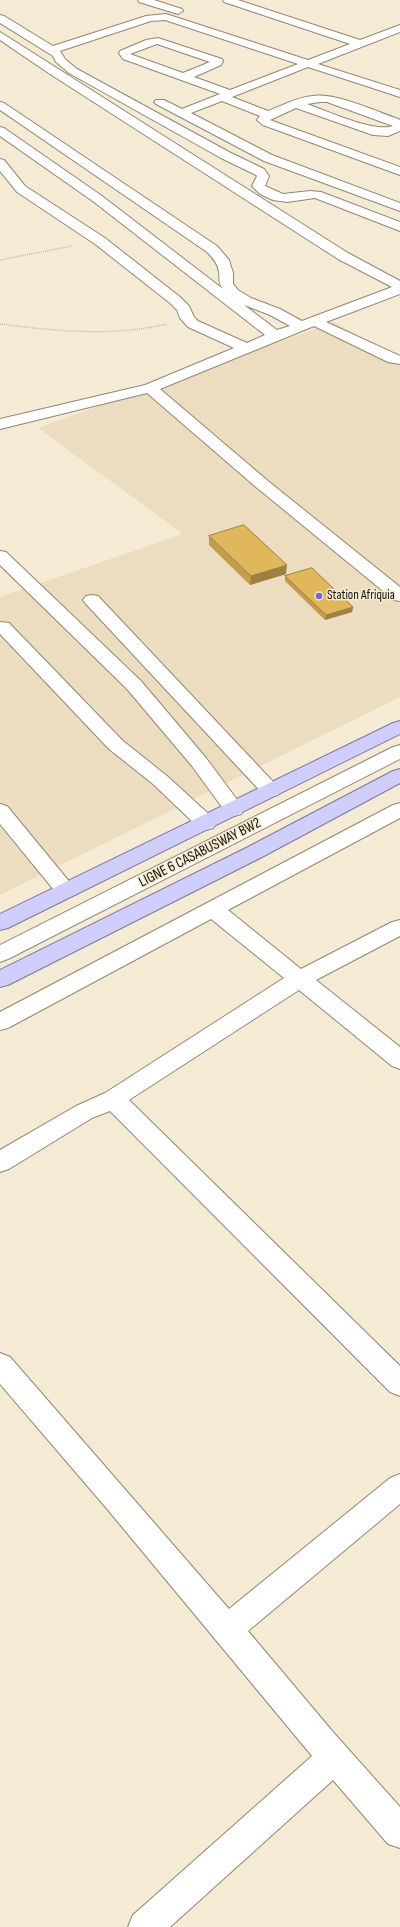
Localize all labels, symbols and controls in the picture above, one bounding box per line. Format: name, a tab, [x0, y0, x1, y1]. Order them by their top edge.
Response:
place label: Station Afriquia	[327, 588, 395, 604]
marker: Station Afriquia	[314, 591, 324, 601]
street label: LIGNE 6 CASABUSWAY BW2	[136, 814, 264, 892]

